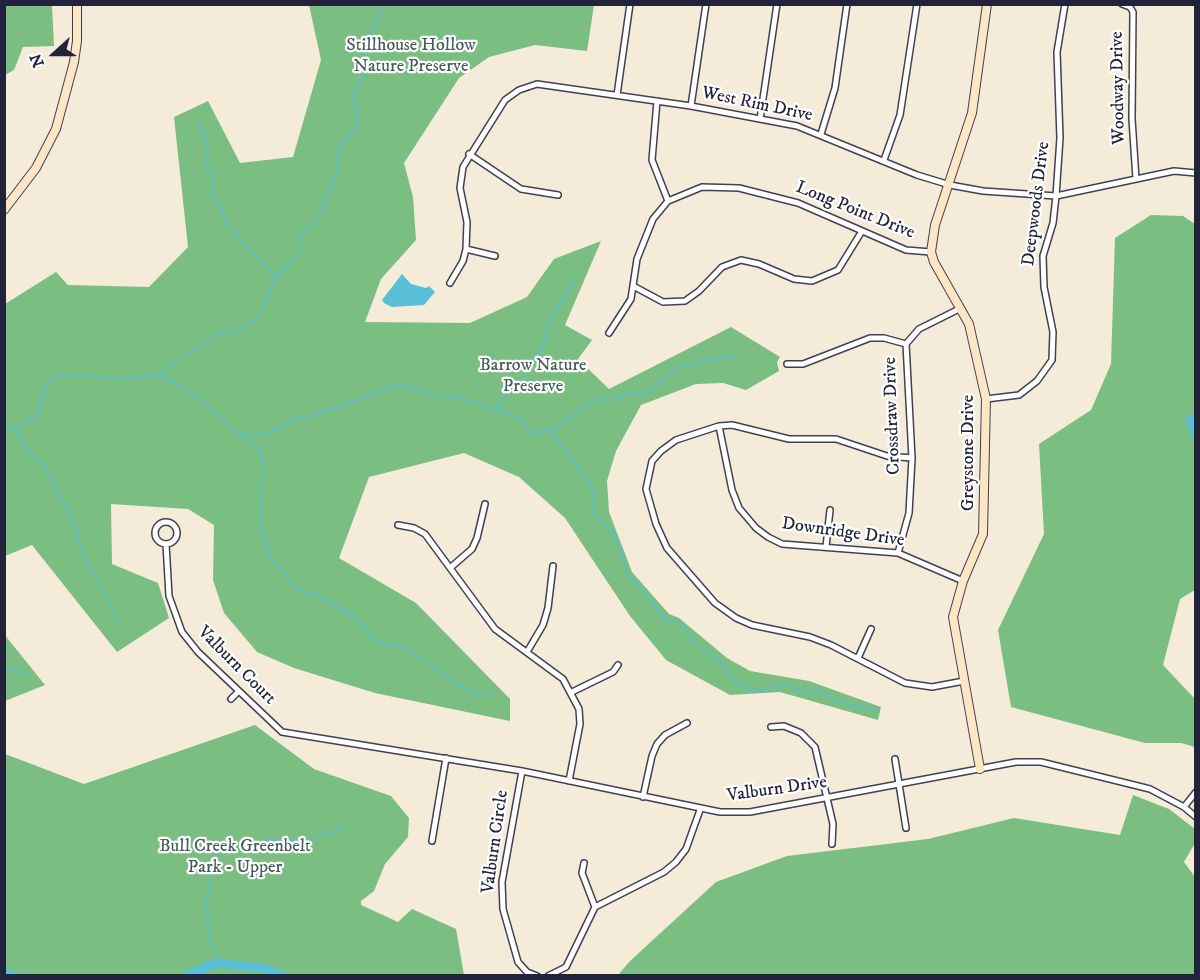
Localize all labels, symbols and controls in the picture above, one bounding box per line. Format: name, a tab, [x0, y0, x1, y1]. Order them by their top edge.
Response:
north arrow	[24, 24, 84, 84]
street label: Woodway Drive	[1107, 31, 1131, 145]
park label: Stillhouse Hollow Nature Preserve	[346, 35, 476, 78]
text: N	[26, 51, 49, 70]
street label: West Rim Drive	[700, 83, 814, 127]
street label: Deepwoods Drive	[1019, 141, 1055, 267]
street label: Long Point Drive	[792, 177, 918, 245]
park label: Barrow Nature Preserve	[479, 355, 587, 398]
street label: Crossdraw Drive	[880, 357, 906, 475]
street label: Greystone Drive	[958, 395, 980, 511]
street label: Downridge Drive	[780, 514, 906, 552]
street label: Valburn Court	[192, 622, 280, 710]
street label: Valburn Drive	[726, 772, 828, 808]
street label: Valburn Circle	[478, 789, 514, 895]
park label: Bull Creek Greenbelt Park - Upper	[159, 836, 311, 878]

